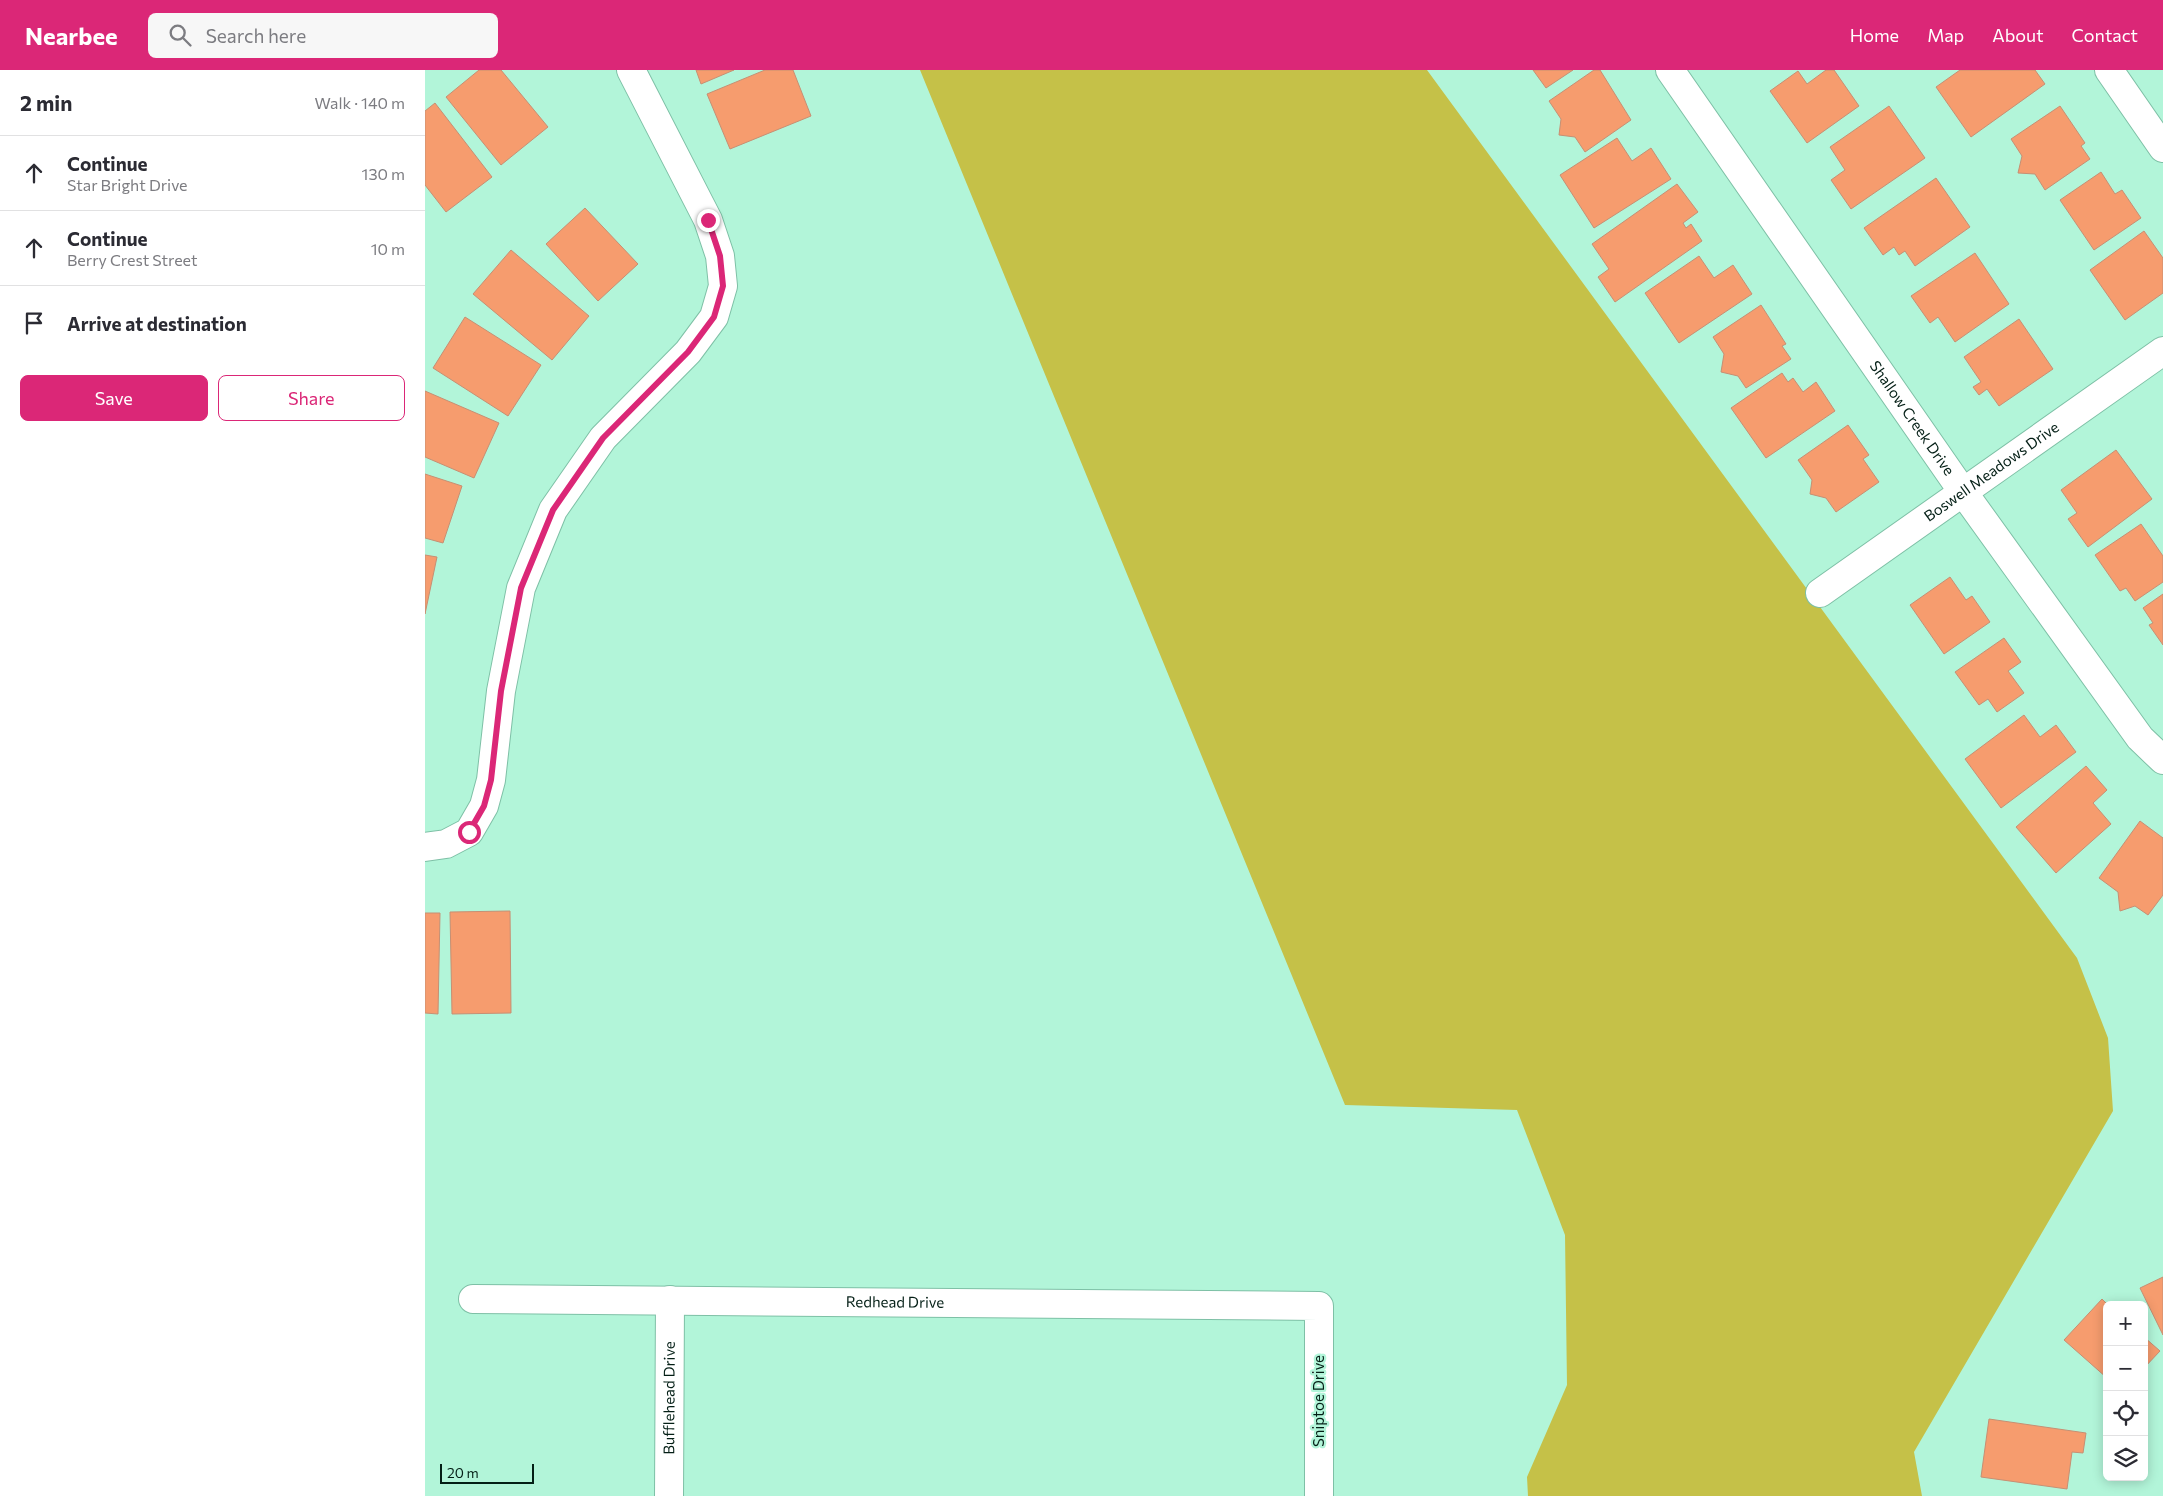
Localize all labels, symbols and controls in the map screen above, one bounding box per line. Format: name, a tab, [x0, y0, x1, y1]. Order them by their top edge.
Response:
search box	[148, 13, 498, 58]
text: Nearbee	[25, 21, 118, 50]
icon: search	[166, 21, 194, 49]
text: Search here	[206, 24, 306, 47]
text: Home	[1850, 24, 1899, 46]
text: Map	[1927, 24, 1964, 46]
text: About	[1992, 24, 2044, 46]
text: Contact	[2072, 24, 2138, 46]
text: 2 min	[20, 90, 72, 115]
text: Walk · 140 m	[315, 93, 405, 112]
text: Continue	[67, 152, 147, 175]
icon: ahead	[20, 159, 48, 187]
text: 130 m	[362, 164, 405, 183]
text: Star Bright Drive	[67, 175, 188, 194]
route end	[697, 209, 720, 232]
text: Continue	[67, 227, 147, 250]
icon: ahead	[20, 234, 48, 262]
text: 10 m	[371, 239, 405, 258]
text: Berry Crest Street	[67, 250, 198, 269]
icon: arrive	[20, 309, 48, 337]
text: Arrive at destination	[67, 312, 247, 335]
street label: Shallow Creek Drive	[1867, 357, 1959, 479]
button: Save	[20, 375, 208, 421]
button: Share	[218, 375, 405, 421]
street label: Boswell Meadows Drive	[1920, 417, 2062, 525]
route start	[458, 821, 481, 844]
street label: Redhead Drive	[846, 1292, 944, 1311]
map controls	[2103, 1301, 2148, 1481]
button: +	[2103, 1301, 2148, 1346]
street label: Bufflehead Drive	[659, 1341, 678, 1455]
button: −	[2103, 1346, 2148, 1391]
street label: Sniptoe Drive	[1309, 1355, 1327, 1447]
button: locate	[2103, 1391, 2148, 1436]
button: layers	[2103, 1436, 2148, 1481]
scale bar	[440, 1461, 534, 1484]
text: 20 m	[447, 1464, 479, 1481]

